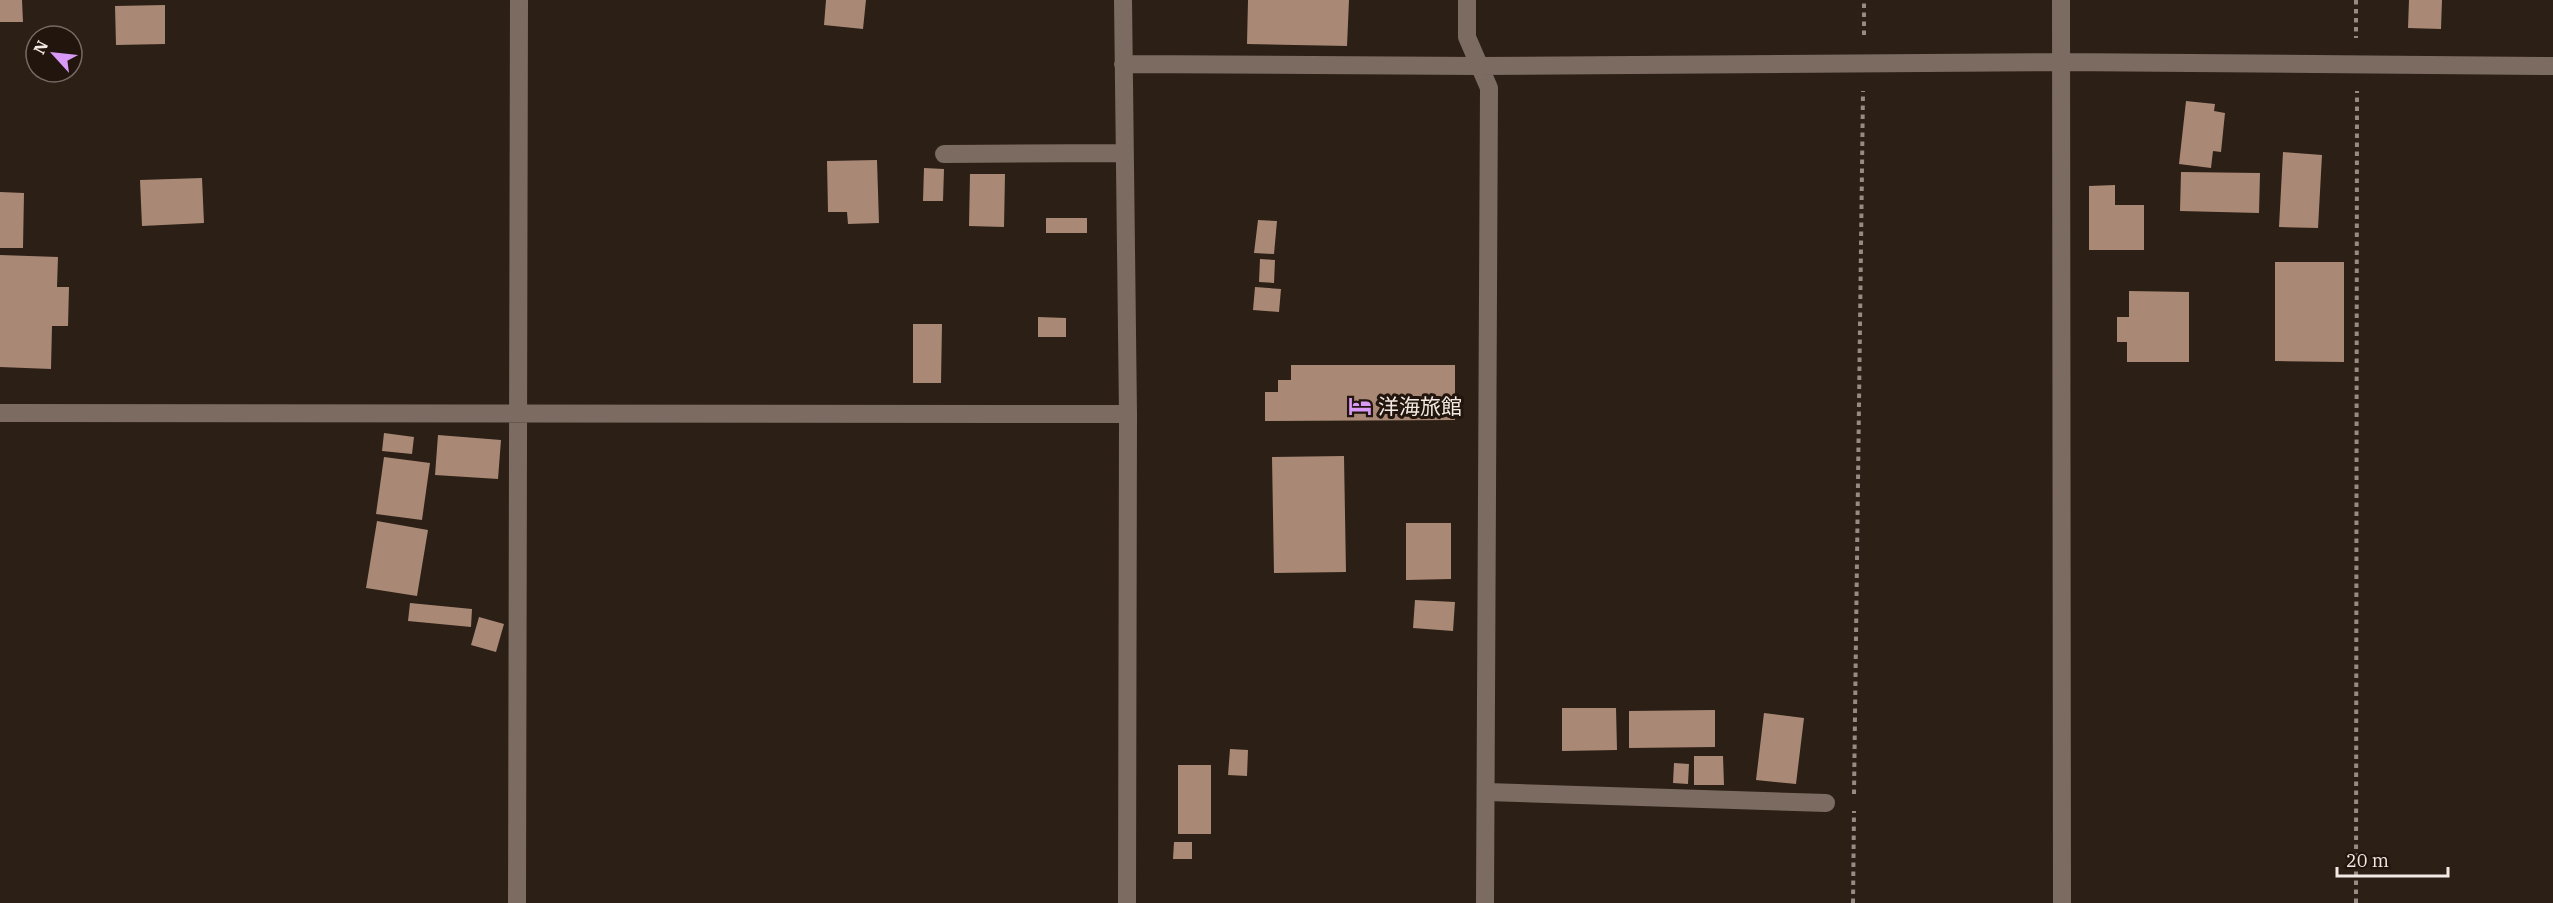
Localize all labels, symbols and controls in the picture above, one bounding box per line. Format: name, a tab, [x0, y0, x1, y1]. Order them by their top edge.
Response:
north arrow	[24, 24, 84, 84]
text: N	[29, 37, 52, 57]
place label: 洋海旅館	[1378, 392, 1462, 420]
hotel icon: 洋海旅館	[1347, 393, 1373, 419]
scale bar	[2337, 840, 2448, 878]
text: 20 m	[2346, 849, 2389, 872]

